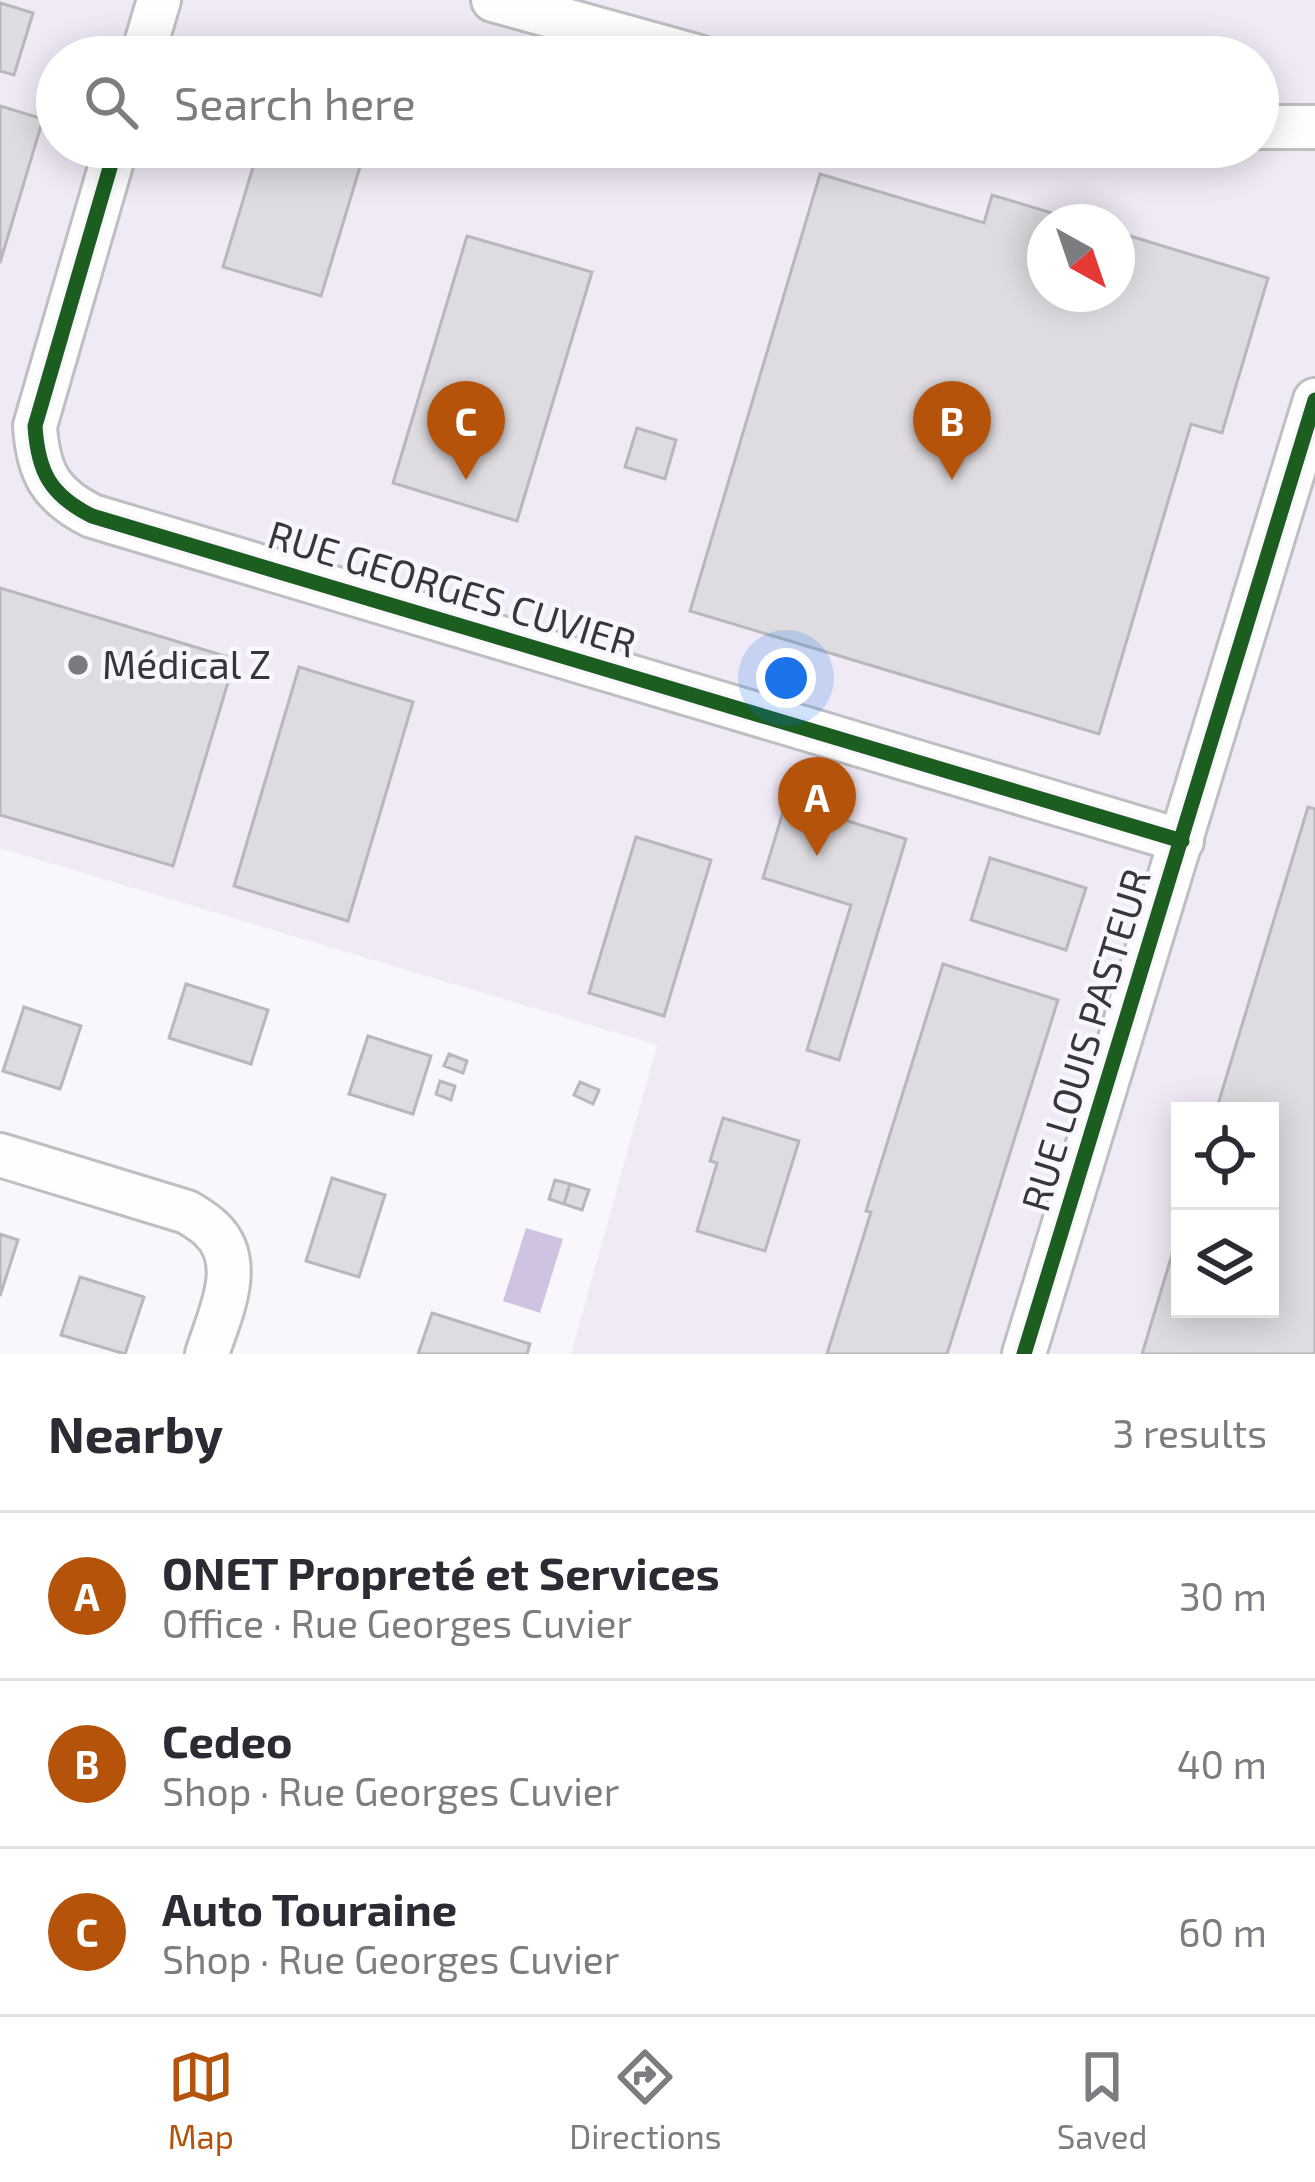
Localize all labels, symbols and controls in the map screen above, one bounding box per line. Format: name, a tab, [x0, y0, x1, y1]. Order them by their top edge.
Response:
search box	[36, 36, 1279, 168]
icon: search	[78, 69, 144, 135]
text: Search here	[174, 75, 416, 129]
north arrow	[1027, 204, 1135, 312]
pin: C	[427, 381, 505, 480]
pin: B	[913, 381, 991, 480]
street label: RUE GEORGES CUVIER	[263, 509, 642, 666]
place label: Médical Z	[102, 640, 271, 687]
your location	[756, 648, 816, 708]
marker: Médical Z	[65, 652, 91, 678]
pin: A	[778, 757, 856, 856]
street label: RUE LOUIS PASTEUR	[1010, 863, 1159, 1216]
map controls	[1171, 1102, 1279, 1318]
button: locate	[1171, 1102, 1279, 1210]
button: layers	[1171, 1210, 1279, 1318]
text: Nearby	[48, 1402, 223, 1463]
text: 3 results	[1113, 1409, 1267, 1456]
text: ONET Propreté et Services	[162, 1545, 720, 1599]
text: A	[74, 1572, 100, 1619]
text: 30 m	[1179, 1572, 1267, 1619]
text: Office · Rue Georges Cuvier	[162, 1599, 632, 1646]
text: Cedeo	[162, 1713, 293, 1767]
text: B	[75, 1740, 99, 1787]
text: 40 m	[1177, 1740, 1267, 1787]
text: Shop · Rue Georges Cuvier	[162, 1767, 619, 1814]
text: Auto Touraine	[162, 1881, 457, 1935]
text: C	[76, 1908, 98, 1955]
text: 60 m	[1178, 1908, 1267, 1955]
text: Shop · Rue Georges Cuvier	[162, 1935, 619, 1982]
tab: Map	[168, 2044, 234, 2156]
tab: Directions	[569, 2044, 721, 2156]
tab: Saved	[1057, 2044, 1147, 2156]

